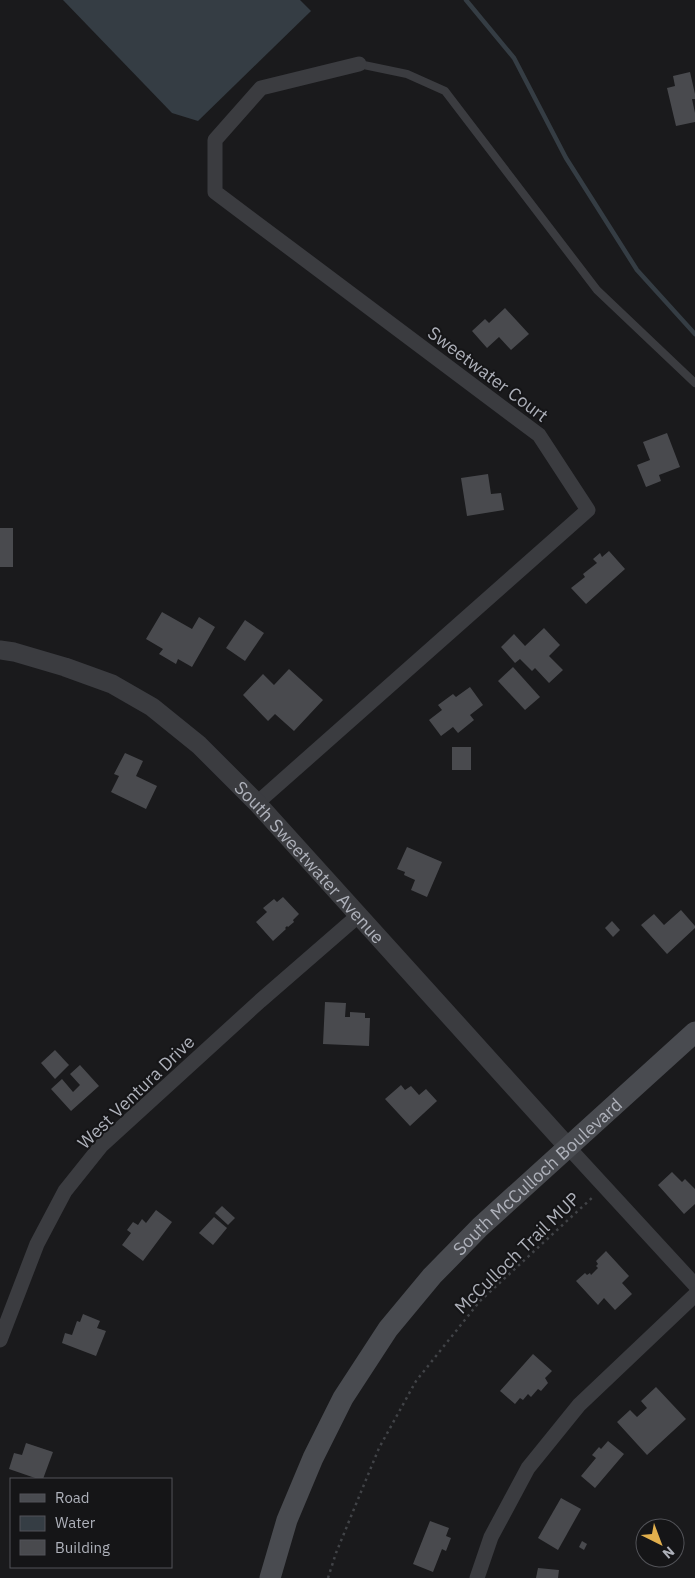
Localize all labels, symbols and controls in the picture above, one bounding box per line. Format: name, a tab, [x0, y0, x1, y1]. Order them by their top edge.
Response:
street label: Sweetwater Court	[423, 321, 553, 427]
street label: South Sweetwater Avenue	[230, 776, 390, 948]
street label: West Ventura Drive	[73, 1030, 199, 1154]
street label: South McCulloch Boulevard	[448, 1093, 627, 1260]
street label: McCulloch Trail MUP	[450, 1187, 585, 1319]
legend	[10, 1478, 172, 1568]
text: Road	[55, 1488, 90, 1507]
text: Water	[55, 1513, 96, 1532]
north arrow	[635, 1518, 685, 1568]
text: Building	[55, 1538, 110, 1557]
text: N	[659, 1543, 678, 1563]

